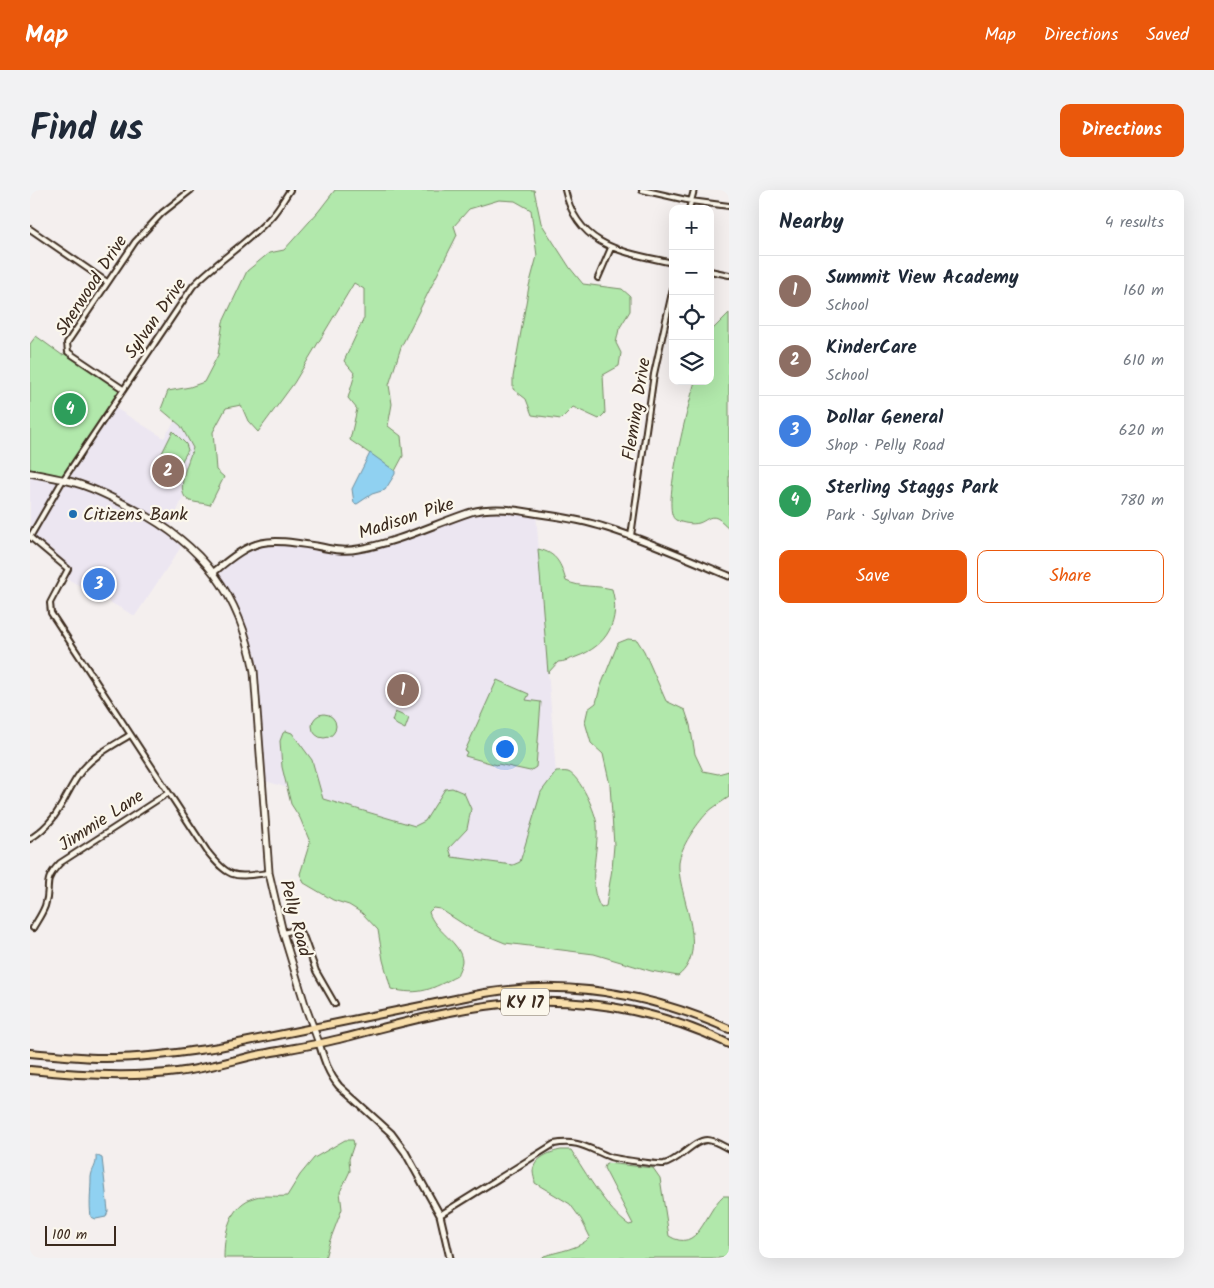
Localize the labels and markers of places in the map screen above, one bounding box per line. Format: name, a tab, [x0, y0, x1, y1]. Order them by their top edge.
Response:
pin: 4	[54, 390, 86, 428]
pin: 2	[152, 452, 184, 490]
place label: Citizens Bank	[83, 501, 188, 530]
marker: Citizens Bank	[67, 508, 79, 520]
pin: 3	[83, 565, 115, 603]
pin: 1	[387, 671, 419, 709]

